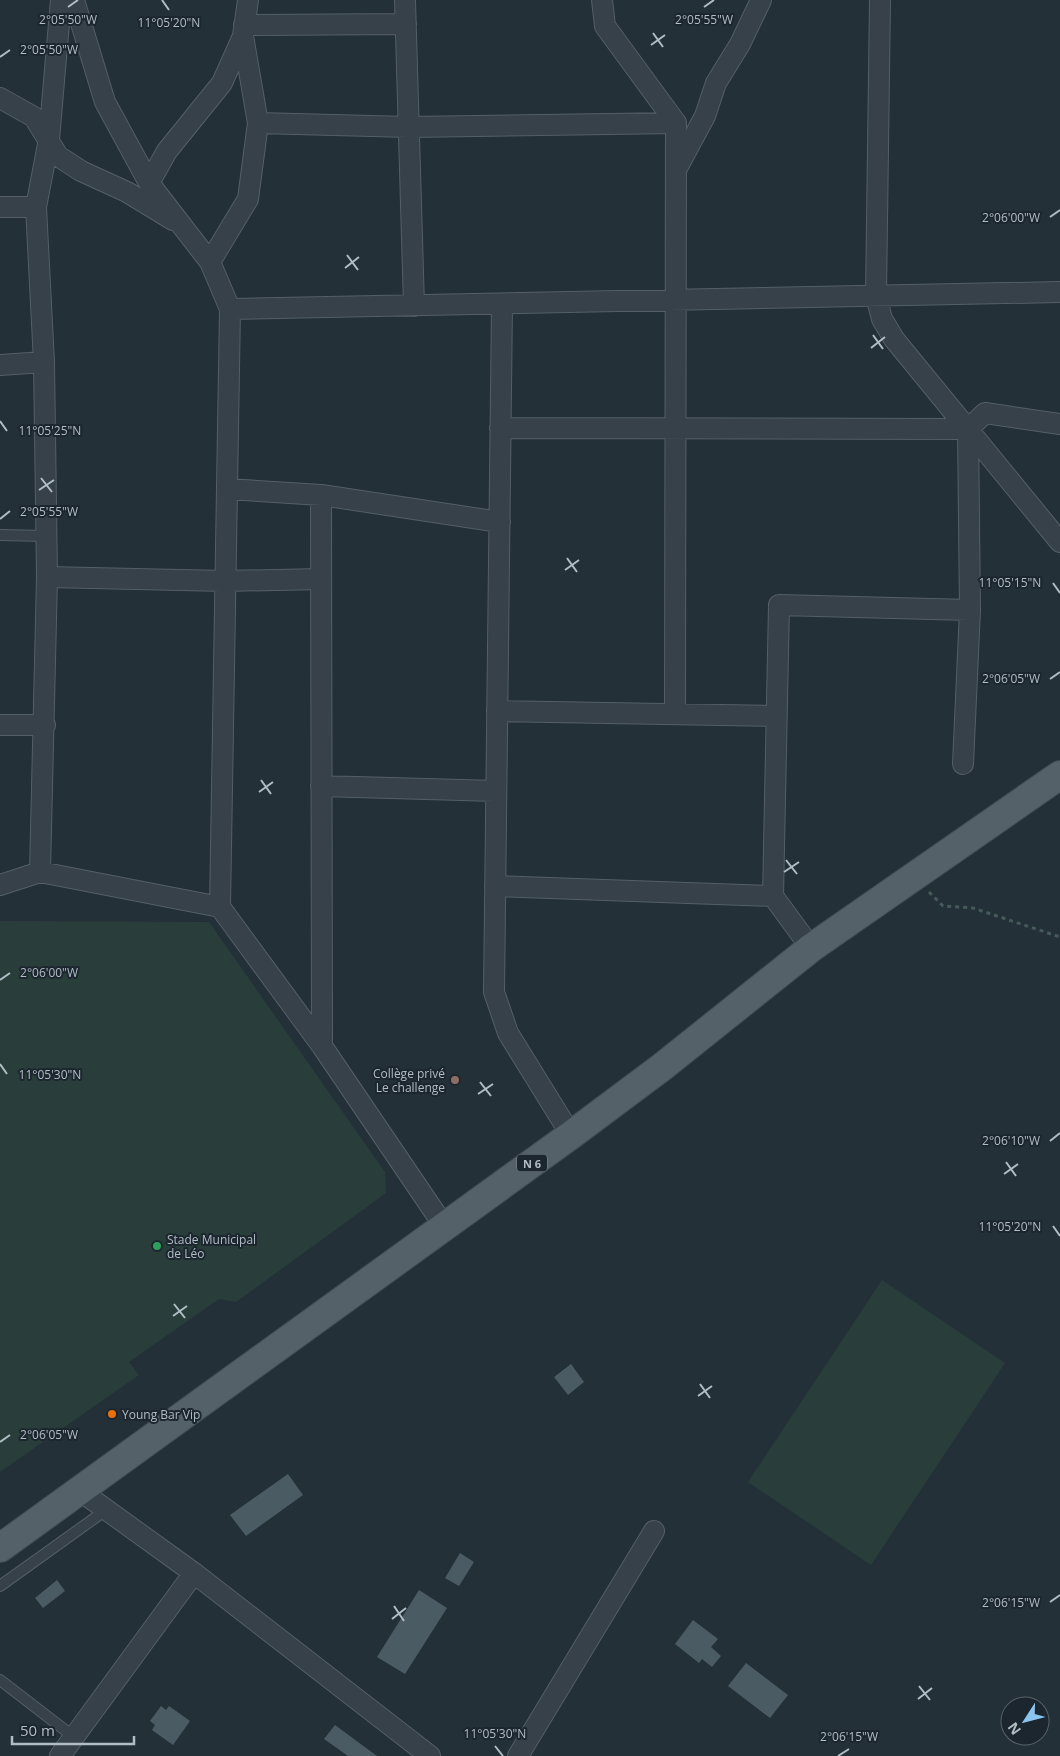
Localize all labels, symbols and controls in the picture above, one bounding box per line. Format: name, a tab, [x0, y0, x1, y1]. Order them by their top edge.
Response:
text: 2°05'50"W	[39, 11, 97, 28]
text: 2°05'55"W	[675, 11, 733, 28]
text: 11°05'20"N	[138, 14, 200, 31]
text: 2°05'50"W	[20, 41, 78, 58]
text: 2°06'00"W	[982, 209, 1040, 226]
text: 11°05'25"N	[19, 422, 81, 439]
text: 2°05'55"W	[20, 503, 78, 520]
text: 11°05'15"N	[979, 574, 1041, 591]
text: 2°06'05"W	[982, 670, 1040, 687]
text: 2°06'00"W	[20, 964, 78, 981]
place label: Collège privé Le challenge	[373, 1065, 445, 1096]
text: 11°05'30"N	[19, 1066, 81, 1083]
marker: Collège privé Le challenge	[449, 1074, 461, 1086]
text: 2°06'10"W	[982, 1132, 1040, 1149]
road number: N 6	[517, 1154, 547, 1172]
text: 11°05'20"N	[979, 1218, 1041, 1235]
place label: Stade Municipal de Léo	[167, 1231, 256, 1262]
marker: Stade Municipal de Léo	[151, 1240, 163, 1252]
place label: Young Bar Vip	[122, 1406, 200, 1423]
marker: Young Bar Vip	[106, 1408, 118, 1420]
text: 2°06'05"W	[20, 1426, 78, 1443]
text: 2°06'15"W	[982, 1594, 1040, 1611]
north arrow	[1000, 1696, 1050, 1746]
scale bar	[12, 1714, 135, 1746]
text: N	[1003, 1719, 1025, 1739]
text: 50 m	[20, 1720, 55, 1740]
text: 11°05'30"N	[464, 1725, 526, 1742]
text: 2°06'15"W	[820, 1728, 878, 1745]

